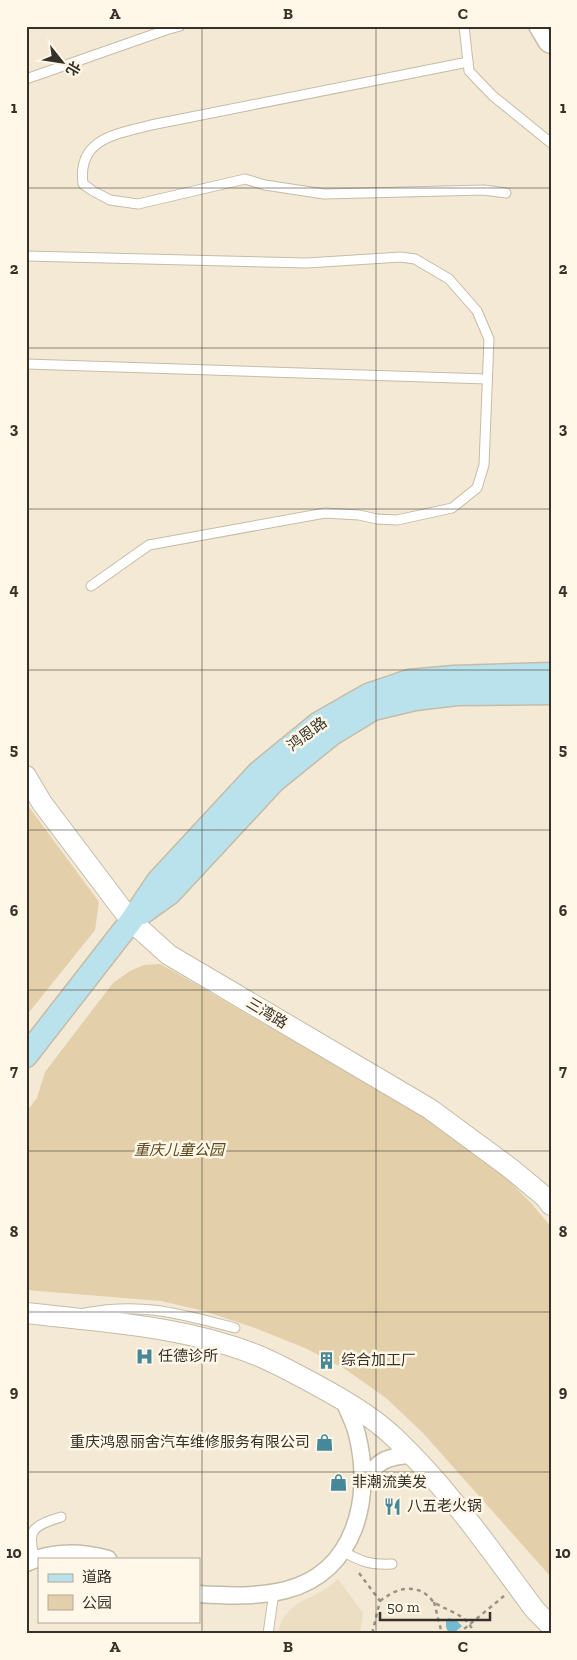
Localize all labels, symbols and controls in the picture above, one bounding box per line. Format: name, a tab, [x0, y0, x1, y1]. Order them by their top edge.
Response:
text: A	[110, 4, 121, 23]
text: B	[283, 4, 293, 23]
text: C	[458, 4, 468, 23]
north arrow	[38, 38, 88, 88]
text: 北	[62, 58, 84, 79]
text: 1	[11, 98, 18, 117]
text: 1	[560, 98, 567, 117]
text: 2	[10, 259, 19, 278]
text: 2	[559, 259, 568, 278]
text: 3	[10, 419, 19, 438]
text: 3	[559, 419, 568, 438]
text: 4	[9, 580, 19, 599]
text: 4	[558, 580, 568, 599]
street label: 鸿恩路	[284, 713, 330, 755]
text: 5	[10, 740, 18, 759]
text: 5	[559, 740, 567, 759]
text: 6	[10, 901, 19, 920]
text: 6	[559, 901, 568, 920]
street label: 三湾路	[243, 994, 291, 1032]
text: 7	[10, 1061, 18, 1080]
text: 7	[559, 1061, 567, 1080]
park label: 重庆儿童公园	[134, 1141, 226, 1159]
text: 8	[10, 1222, 19, 1241]
text: 8	[559, 1222, 568, 1241]
hospital icon: 任德诊所	[134, 1346, 154, 1366]
place label: 任德诊所	[158, 1347, 218, 1365]
building icon: 综合加工厂	[317, 1350, 337, 1370]
place label: 综合加工厂	[341, 1351, 416, 1369]
text: 9	[10, 1382, 19, 1401]
text: 9	[559, 1382, 568, 1401]
shop icon: 重庆鸿恩丽舍汽车维修服务有限公司	[314, 1432, 334, 1452]
place label: 重庆鸿恩丽舍汽车维修服务有限公司	[70, 1433, 310, 1451]
shop icon: 非潮流美发	[328, 1472, 348, 1492]
place label: 非潮流美发	[352, 1473, 427, 1491]
restaurant icon: 八五老火锅	[383, 1496, 403, 1516]
place label: 八五老火锅	[407, 1497, 482, 1515]
text: 10	[6, 1543, 22, 1562]
text: 10	[555, 1543, 571, 1562]
legend	[38, 1558, 200, 1622]
text: 道路	[82, 1568, 112, 1586]
scale bar	[380, 1590, 490, 1622]
text: 公园	[82, 1594, 112, 1612]
text: 50 m	[387, 1598, 420, 1616]
text: A	[110, 1637, 121, 1656]
text: B	[283, 1637, 293, 1656]
text: C	[458, 1637, 468, 1656]

